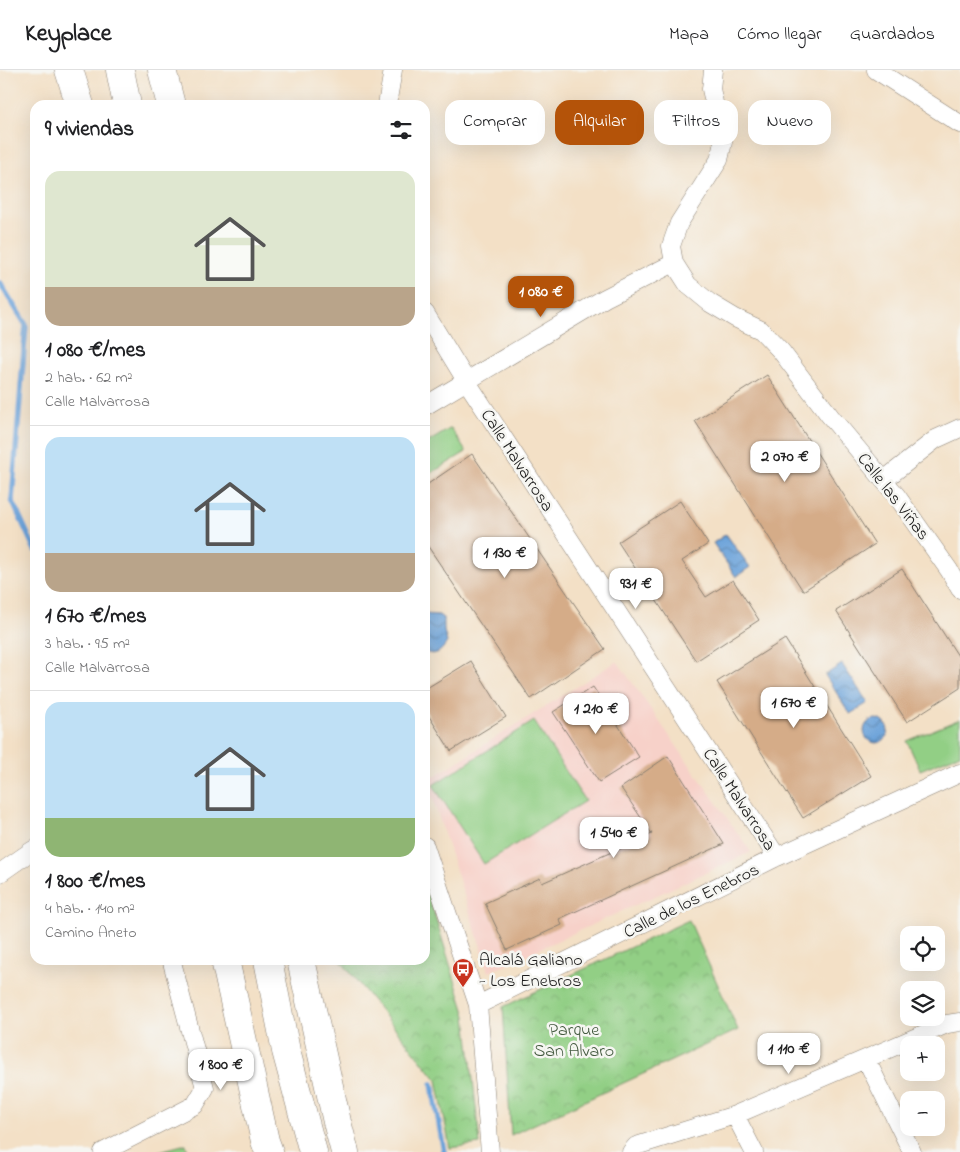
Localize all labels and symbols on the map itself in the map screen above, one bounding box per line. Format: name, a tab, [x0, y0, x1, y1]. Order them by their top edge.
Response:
pin: 1 080 €	[495, 276, 587, 318]
street label: Calle Malvarrosa	[473, 405, 559, 518]
pin: 2 070 €	[739, 440, 831, 483]
street label: Calle las Viñas	[850, 448, 935, 547]
pin: 1 130 €	[459, 536, 551, 579]
pin: 931 €	[601, 568, 671, 610]
pin: 1 670 €	[748, 686, 840, 729]
pin: 1 210 €	[550, 692, 642, 735]
street label: Calle Malvarrosa	[695, 744, 781, 857]
pin: 1 540 €	[568, 816, 660, 859]
street label: Calle de los Enebros	[619, 858, 764, 946]
place label: Alcalá Galiano - Los Enebros	[479, 948, 583, 995]
bus stop icon: Alcalá Galiano - Los Enebros	[451, 957, 475, 988]
park label: Parque San Alvaro	[534, 1018, 614, 1065]
pin: 1 110 €	[743, 1032, 835, 1075]
pin: 1 800 €	[175, 1048, 267, 1091]

